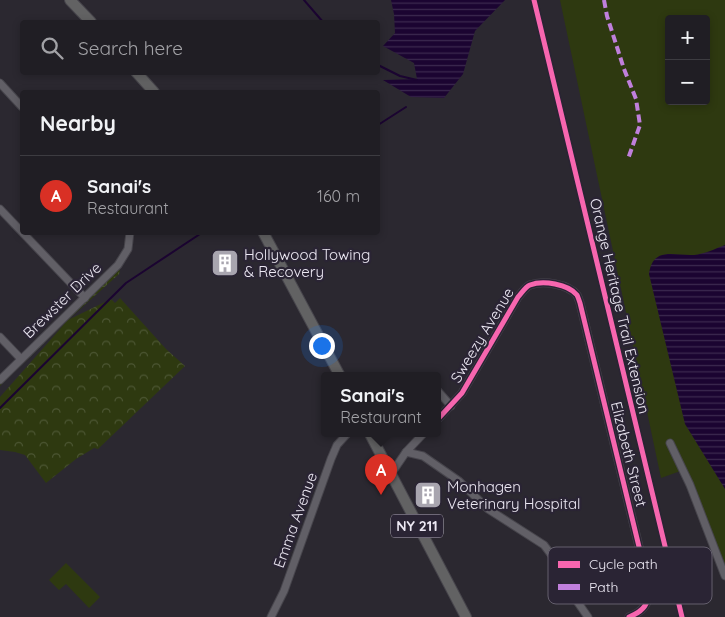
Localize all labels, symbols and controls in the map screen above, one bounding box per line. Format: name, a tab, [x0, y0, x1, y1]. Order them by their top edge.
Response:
map controls	[665, 15, 710, 105]
button: +	[665, 15, 710, 60]
search box	[20, 20, 380, 75]
icon: search	[38, 34, 66, 62]
text: Search here	[78, 36, 183, 60]
button: −	[665, 60, 710, 105]
text: Nearby	[40, 110, 116, 136]
text: Sanai's	[87, 174, 151, 198]
text: A	[51, 186, 61, 206]
text: 160 m	[317, 186, 360, 206]
street label: Orange Heritage Trail Extension	[586, 196, 654, 416]
text: Restaurant	[87, 198, 169, 218]
place label: Hollywood Towing & Recovery	[244, 245, 370, 281]
building icon: Hollywood Towing & Recovery	[210, 248, 240, 278]
street label: Brewster Drive	[19, 258, 105, 342]
street label: Sweezy Avenue	[446, 284, 518, 386]
your location	[309, 333, 335, 359]
popup	[321, 372, 441, 437]
text: Sanai's	[340, 383, 404, 407]
street label: Elizabeth Street	[607, 399, 651, 509]
text: Restaurant	[340, 407, 422, 427]
pin: A	[365, 454, 397, 495]
street label: Emma Avenue	[269, 470, 321, 570]
place label: Monhagen Veterinary Hospital	[447, 477, 581, 513]
building icon: Monhagen Veterinary Hospital	[413, 480, 443, 510]
road number: NY 211	[391, 514, 443, 538]
legend	[548, 547, 712, 604]
text: Cycle path	[589, 555, 658, 573]
text: Path	[589, 578, 618, 596]

